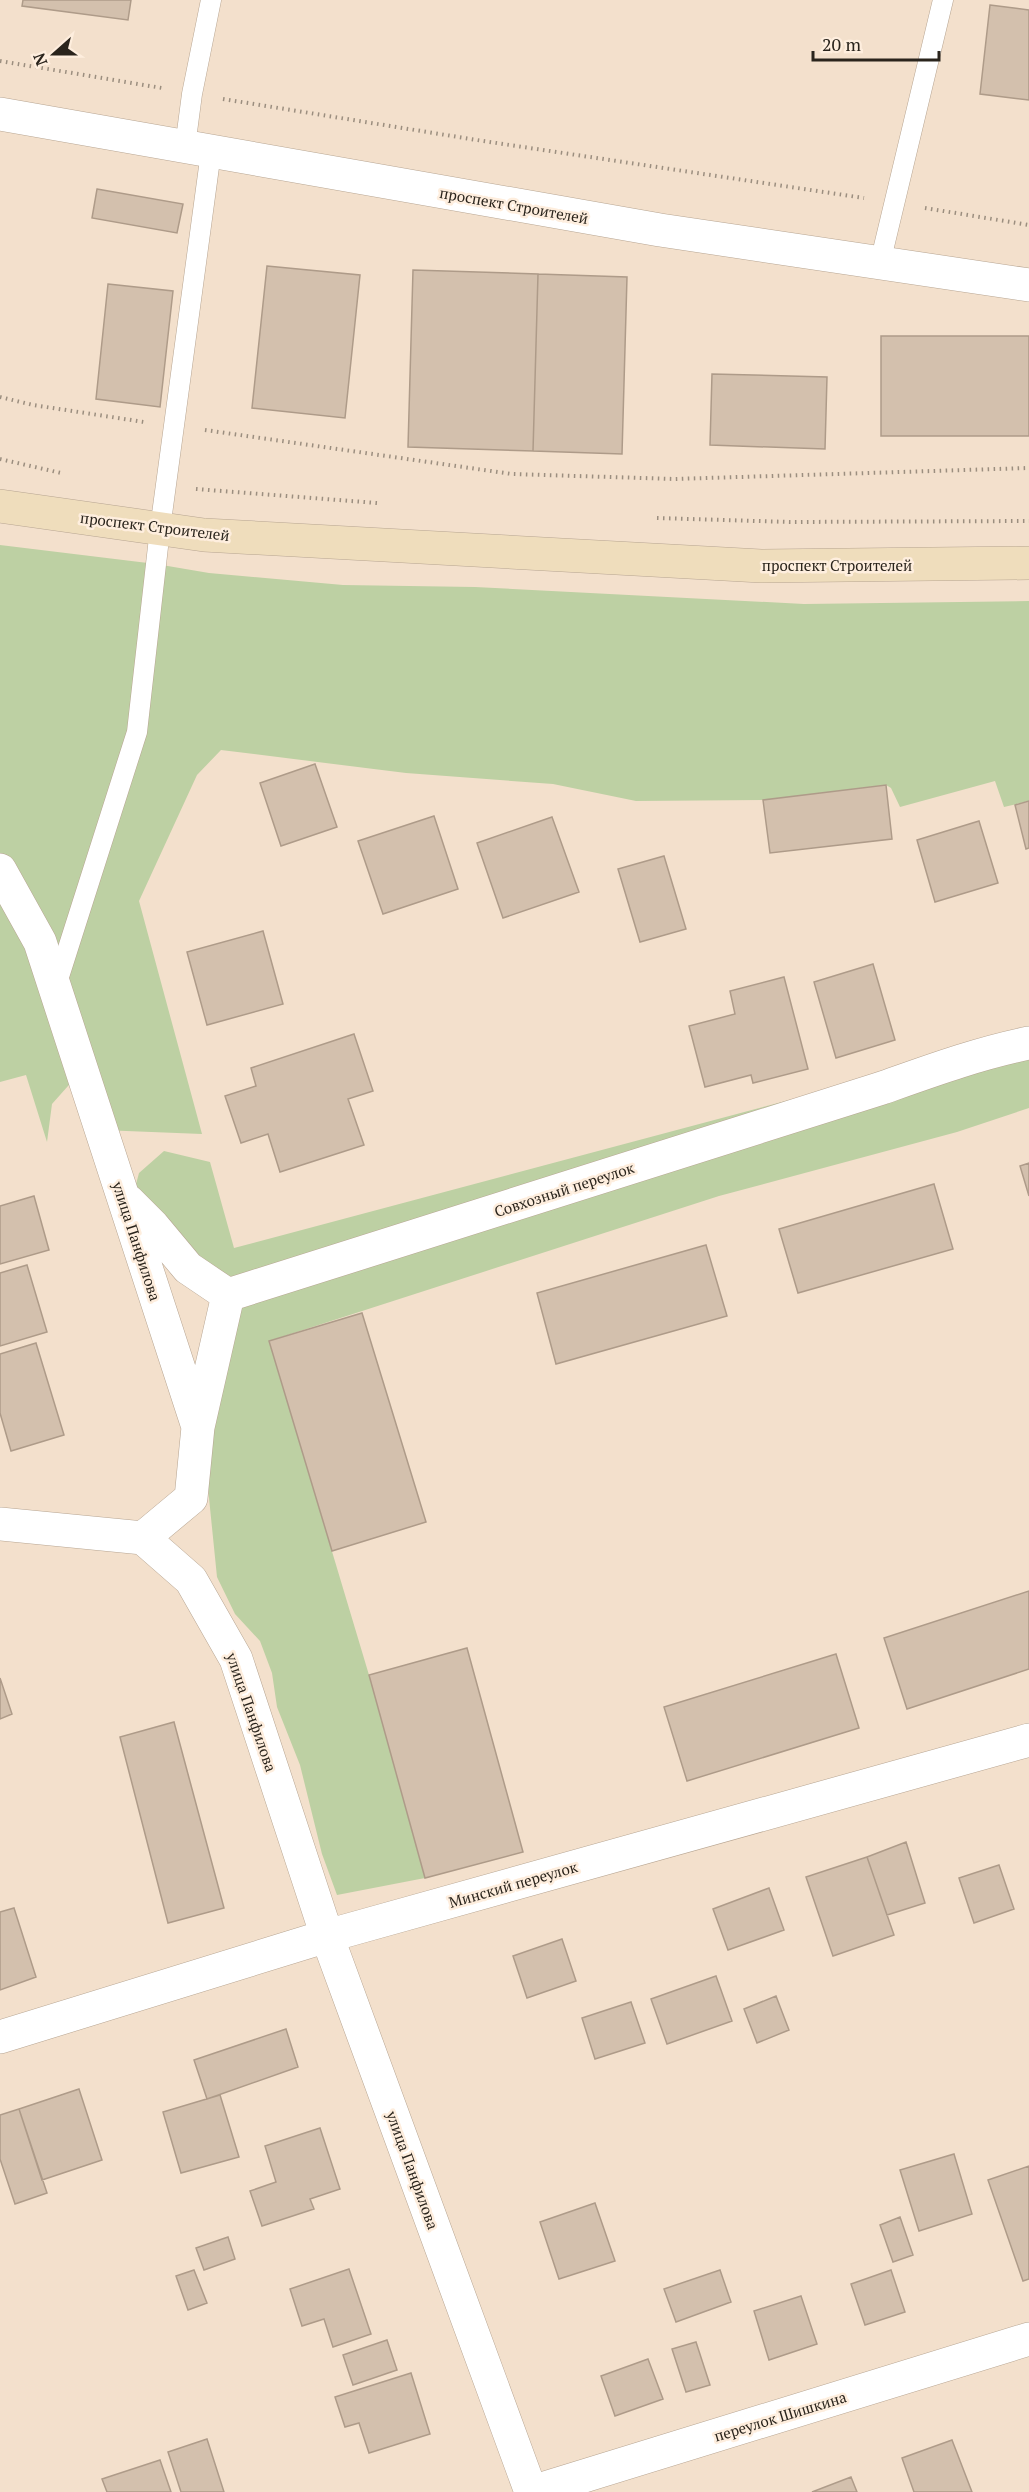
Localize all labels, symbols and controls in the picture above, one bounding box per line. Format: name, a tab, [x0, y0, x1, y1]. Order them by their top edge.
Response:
north arrow	[24, 24, 84, 84]
scale bar	[813, 24, 939, 62]
text: 20 m	[822, 32, 862, 56]
text: N	[28, 50, 52, 69]
street label: проспект Строителей	[438, 182, 590, 228]
street label: проспект Строителей	[79, 507, 231, 545]
street label: проспект Строителей	[762, 555, 912, 575]
street label: Совхозный переулок	[491, 1157, 637, 1221]
street label: улица Панфилова	[108, 1178, 166, 1304]
street label: улица Панфилова	[222, 1649, 282, 1774]
street label: Минский переулок	[446, 1856, 580, 1912]
street label: улица Панфилова	[382, 2107, 444, 2232]
street label: переулок Шишкина	[711, 2386, 849, 2446]

